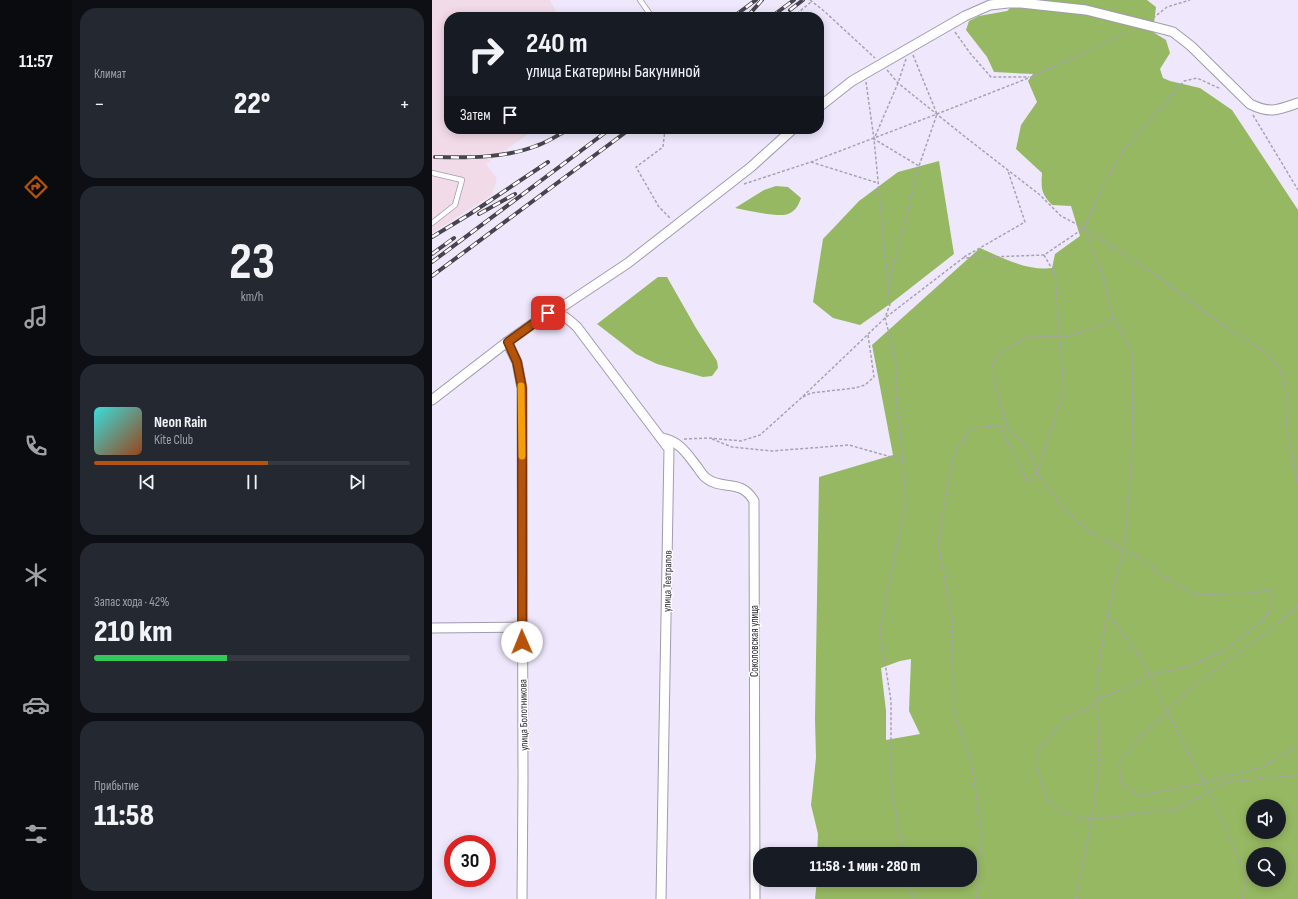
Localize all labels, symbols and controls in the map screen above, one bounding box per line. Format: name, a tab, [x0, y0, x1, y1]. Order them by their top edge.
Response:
text: 240 m	[526, 27, 587, 60]
icon: right	[460, 28, 512, 80]
text: 11:57	[19, 51, 53, 72]
text: улица Екатерины Бакуниной	[526, 61, 700, 82]
text: Климат	[94, 66, 126, 82]
text: 22°	[234, 86, 270, 122]
text: −	[94, 91, 105, 118]
text: +	[399, 91, 410, 118]
icon: arrive	[499, 104, 521, 126]
text: Затем	[460, 106, 491, 125]
icon: directions	[22, 173, 50, 201]
text: 23	[229, 231, 275, 294]
text: km/h	[241, 289, 263, 305]
pin	[531, 296, 565, 330]
icon: arrive	[537, 302, 559, 324]
icon: music	[22, 303, 50, 331]
text: Neon Rain	[154, 413, 207, 432]
icon: phone	[22, 432, 50, 460]
text: Kite Club	[154, 432, 193, 448]
icon: previous	[136, 471, 158, 493]
icon: pause	[241, 471, 263, 493]
icon: next	[346, 471, 368, 493]
street label: улица Театралов	[660, 550, 675, 612]
icon: climate	[22, 561, 50, 589]
text: Запас хода · 42%	[94, 594, 170, 610]
street label: Соколовская улица	[748, 605, 761, 677]
text: 210 km	[94, 614, 173, 650]
position arrow	[501, 621, 543, 663]
street label: улица Болотникова	[516, 679, 531, 751]
icon: car	[22, 691, 50, 719]
text: Прибытие	[94, 778, 139, 794]
text: 11:58	[94, 798, 154, 834]
map controls	[1246, 799, 1286, 887]
button: sound	[1246, 799, 1286, 839]
icon: filters	[22, 820, 50, 848]
speed limit sign: 30	[444, 835, 496, 887]
button: search	[1246, 847, 1286, 887]
text: 11:58 · 1 мин · 280 m	[810, 857, 920, 876]

